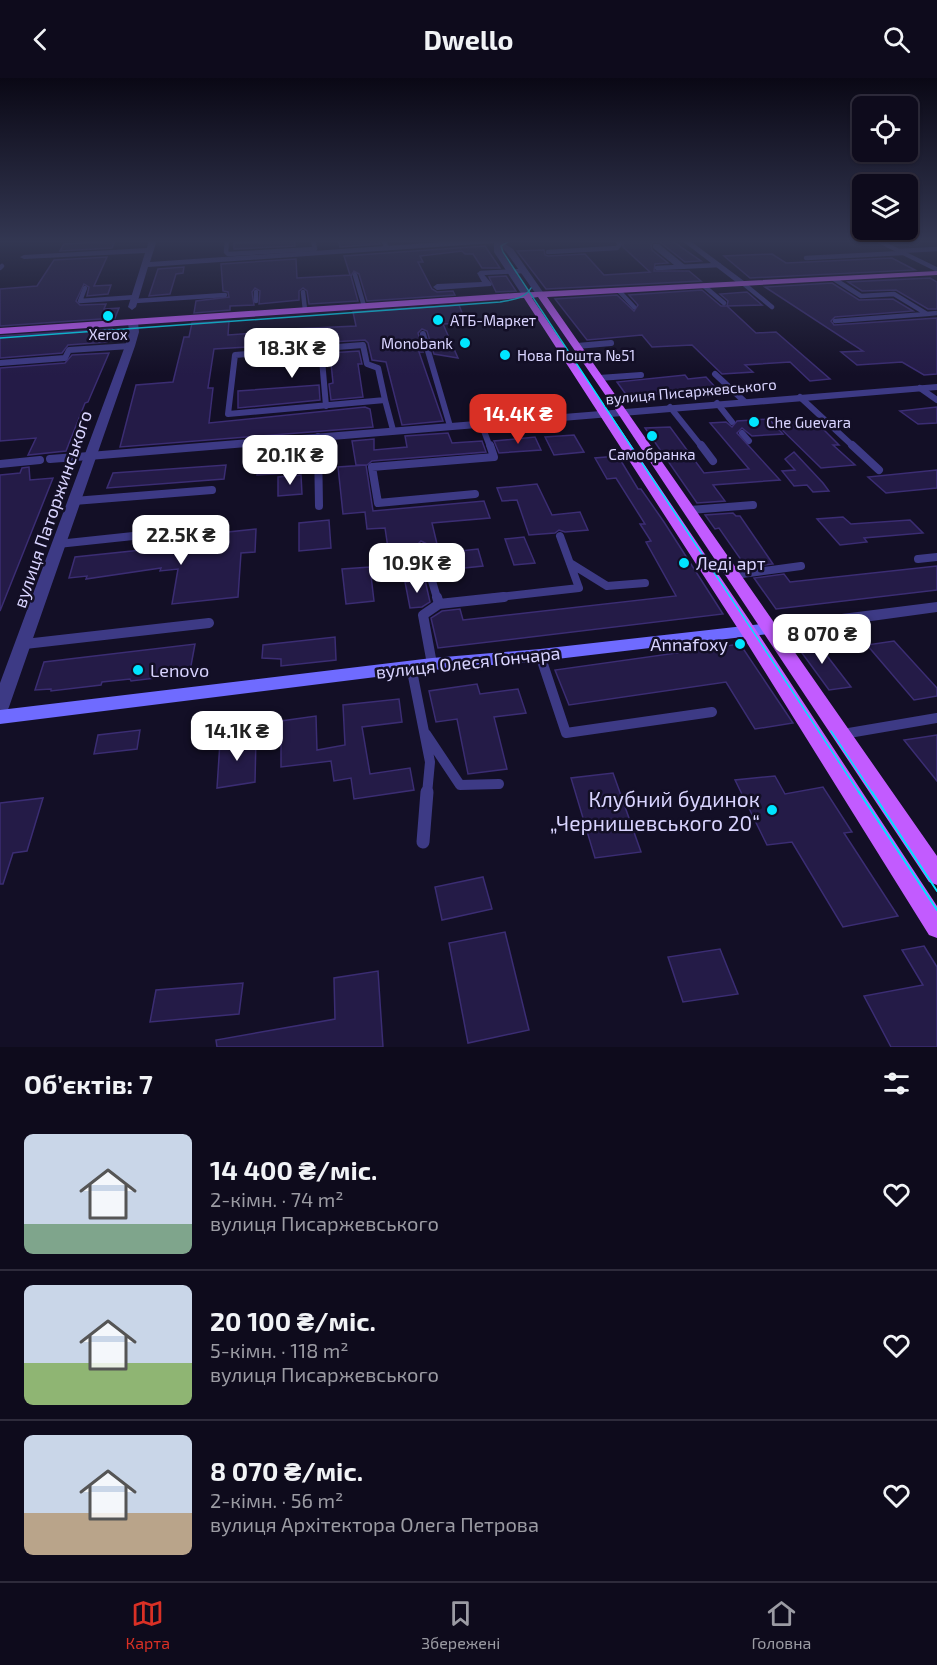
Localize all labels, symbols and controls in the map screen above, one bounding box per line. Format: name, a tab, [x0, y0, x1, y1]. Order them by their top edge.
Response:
icon: back	[24, 23, 57, 56]
text: Dwello	[423, 23, 514, 55]
icon: search	[880, 23, 913, 56]
map controls	[852, 96, 918, 240]
button: locate	[852, 96, 918, 162]
button: layers	[852, 174, 918, 240]
marker: Xerox	[101, 309, 115, 323]
place label: АТБ-Маркет	[450, 311, 536, 329]
marker: АТБ-Маркет	[431, 313, 445, 327]
place label: Xerox	[88, 325, 128, 343]
pin: 18.3K ₴	[237, 328, 347, 379]
place label: Monobank	[381, 334, 453, 352]
text: 18.3K ₴	[258, 335, 326, 359]
marker: Monobank	[458, 336, 472, 350]
place label: Нова Пошта №51	[517, 346, 635, 364]
marker: Нова Пошта №51	[498, 348, 512, 362]
street label: вулиця Писаржевського	[605, 375, 777, 408]
pin: 14.4K ₴	[463, 394, 573, 445]
text: 14.4K ₴	[483, 401, 553, 425]
street label: вулиця Паторжинського	[8, 408, 96, 610]
place label: Che Guevara	[766, 413, 851, 431]
marker: Che Guevara	[747, 415, 761, 429]
marker: Самобранка	[645, 429, 659, 443]
pin: 20.1K ₴	[235, 435, 345, 486]
text: 20.1K ₴	[256, 442, 324, 466]
place label: Самобранка	[608, 445, 696, 463]
pin: 22.5K ₴	[126, 515, 236, 566]
text: 22.5K ₴	[146, 522, 216, 546]
pin: 10.9K ₴	[362, 543, 472, 594]
text: 10.9K ₴	[383, 550, 451, 574]
place label: Леді арт	[696, 552, 766, 574]
marker: Леді арт	[677, 556, 691, 570]
pin: 8 070 ₴	[767, 614, 877, 665]
text: 8 070 ₴	[787, 621, 857, 645]
place label: Annafoxy	[650, 633, 728, 655]
marker: Annafoxy	[733, 637, 747, 651]
street label: вулиця Олеся Гончара	[375, 641, 561, 683]
place label: Lenovo	[150, 659, 209, 681]
marker: Lenovo	[131, 663, 145, 677]
pin: 14.1K ₴	[182, 711, 292, 762]
text: 14.1K ₴	[205, 718, 269, 742]
place label: Клубний будинок „Чернишевського 20“	[550, 786, 760, 835]
marker: Клубний будинок „Чернишевського 20“	[765, 803, 779, 817]
icon: filters	[880, 1067, 913, 1100]
text: Об’єктів: 7	[24, 1068, 153, 1099]
text: 14 400 ₴/міс.	[210, 1154, 377, 1185]
icon: home	[72, 1158, 144, 1230]
icon: heart	[880, 1178, 913, 1211]
text: 2-кімн. · 74 m²	[210, 1187, 344, 1211]
text: вулиця Писаржевського	[210, 1211, 439, 1235]
text: 20 100 ₴/міс.	[210, 1305, 376, 1336]
icon: home	[72, 1309, 144, 1381]
icon: heart	[880, 1329, 913, 1362]
text: 5-кімн. · 118 m²	[210, 1338, 349, 1362]
text: вулиця Писаржевського	[210, 1362, 439, 1386]
text: 8 070 ₴/міс.	[210, 1455, 363, 1486]
icon: home	[72, 1459, 144, 1531]
icon: heart	[880, 1479, 913, 1512]
text: 2-кімн. · 56 m²	[210, 1488, 343, 1512]
text: вулиця Архітектора Олега Петрова	[210, 1512, 539, 1536]
tab: Карта	[126, 1597, 170, 1652]
tab: Збережені	[421, 1597, 500, 1652]
tab: Головна	[751, 1597, 811, 1652]

